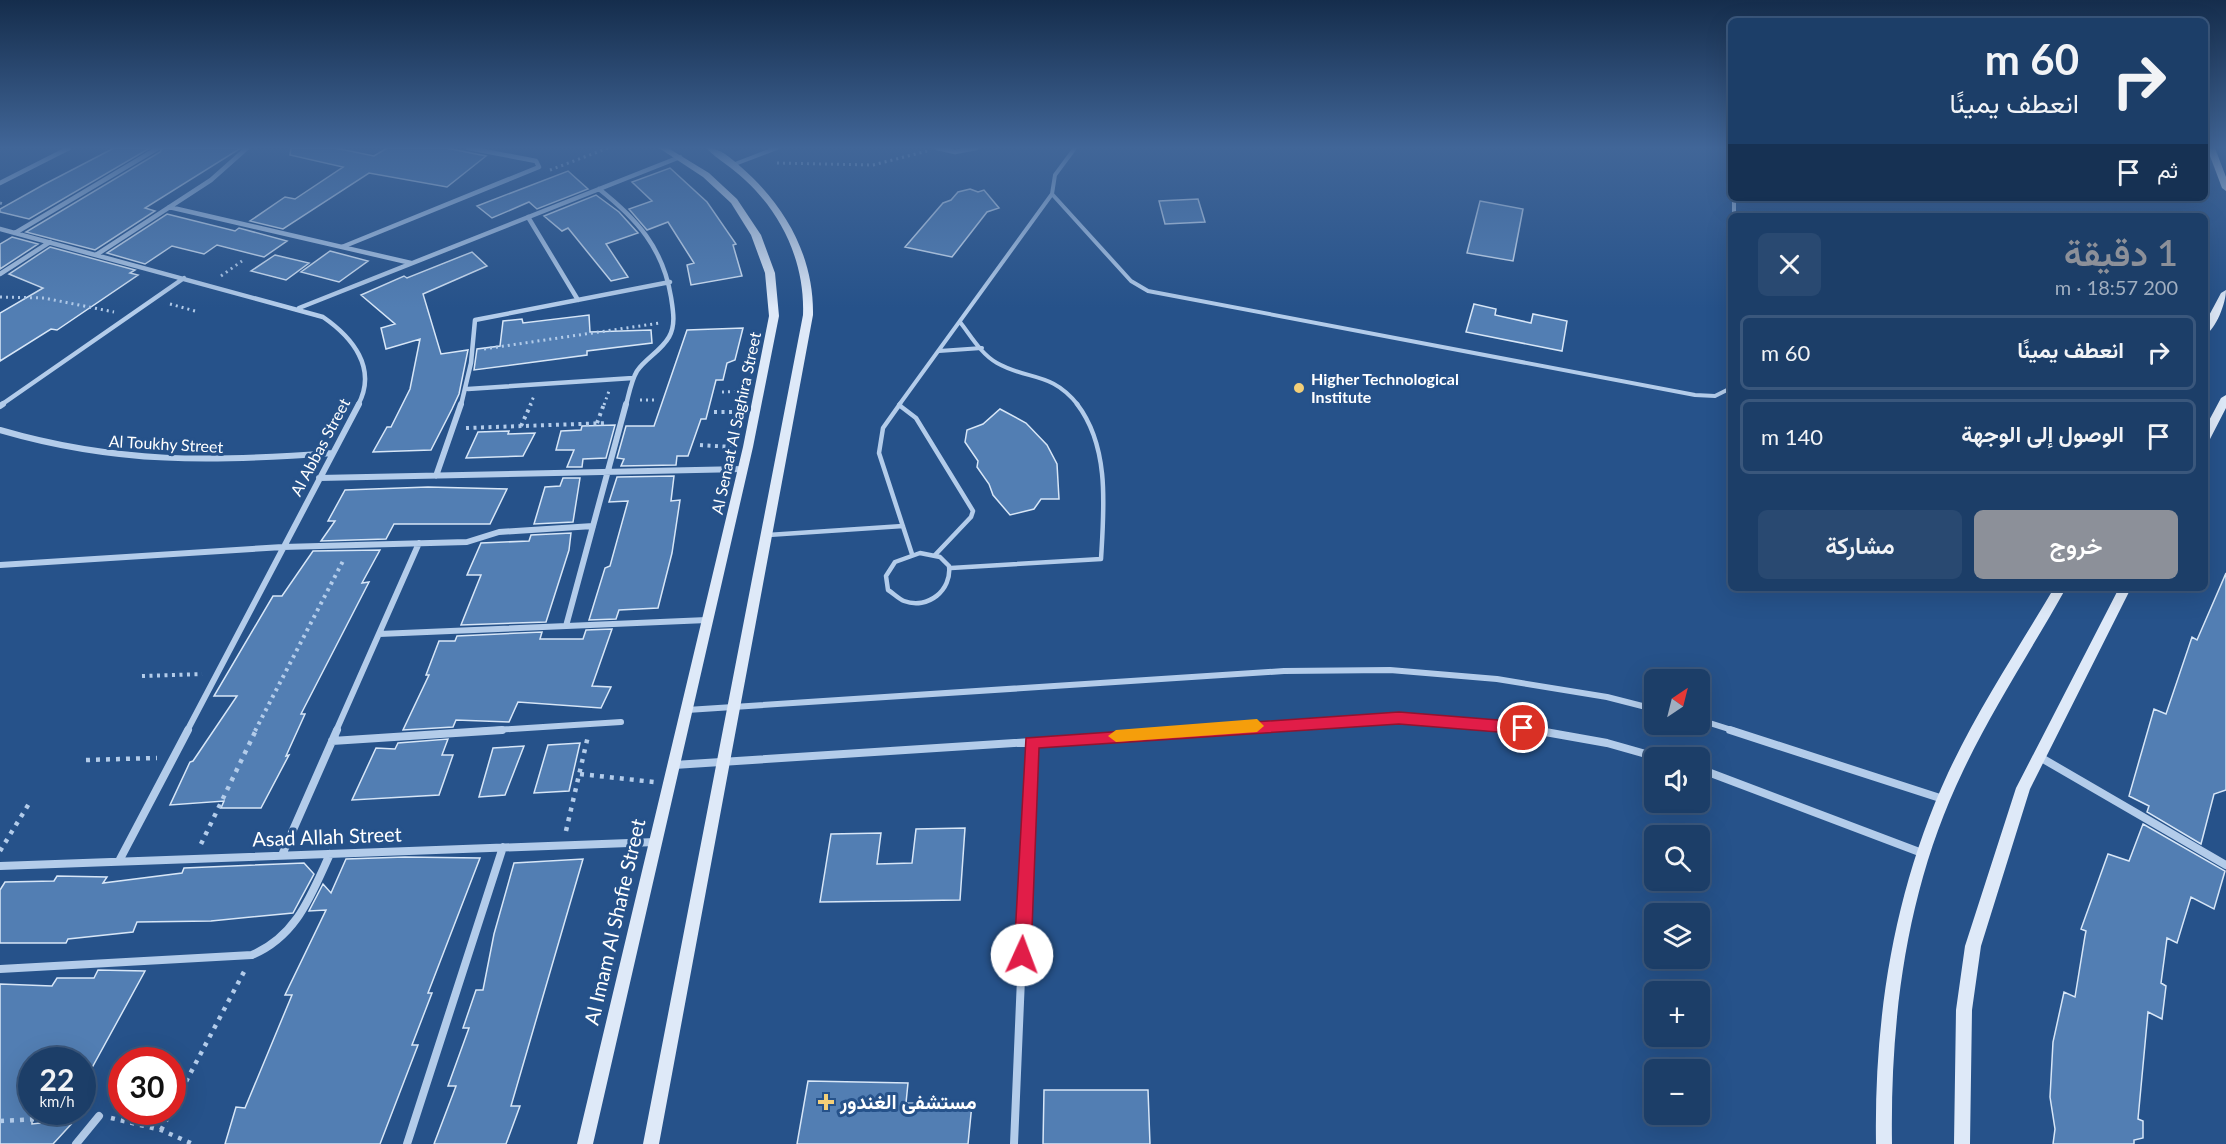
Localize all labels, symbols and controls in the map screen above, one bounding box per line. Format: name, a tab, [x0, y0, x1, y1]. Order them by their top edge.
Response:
text: 60 m	[1985, 34, 2079, 84]
icon: right	[2100, 42, 2178, 120]
text: انعطف يمينًا	[1950, 86, 2079, 119]
icon: arrive	[2112, 156, 2145, 189]
text: ثم	[2157, 156, 2178, 183]
text: 1 دقيقة	[2064, 230, 2178, 274]
button: close	[1758, 233, 1821, 296]
text: 200 m · 18:57	[2055, 275, 2178, 299]
street label: Al Senaat Al Saghira Street	[707, 330, 764, 516]
text: انعطف يمينًا	[2017, 336, 2124, 363]
icon: right	[2142, 336, 2175, 369]
text: 60 m	[1761, 339, 1810, 366]
place label: Higher Technological Institute	[1311, 369, 1459, 406]
marker: Higher Technological Institute	[1292, 381, 1306, 395]
street label: Al Abbas Street	[286, 394, 353, 499]
text: الوصول إلى الوجهة	[1961, 420, 2124, 447]
icon: arrive	[2142, 420, 2175, 453]
text: 140 m	[1761, 423, 1823, 450]
street label: Al Toukhy Street	[108, 431, 224, 456]
button: مشاركة	[1758, 510, 1962, 579]
button: خروج	[1974, 510, 2178, 579]
north arrow	[1644, 669, 1710, 735]
map controls	[1644, 669, 1710, 1125]
pin	[1497, 702, 1548, 753]
icon: arrive	[1506, 711, 1539, 744]
button: sound	[1644, 747, 1710, 813]
street label: Al Imam Al Shafie Street	[579, 816, 649, 1027]
street label: Asad Allah Street	[252, 821, 402, 851]
button: search	[1644, 825, 1710, 891]
button: layers	[1644, 903, 1710, 969]
position arrow	[990, 923, 1054, 987]
button: +	[1644, 981, 1710, 1047]
speed limit sign: 30	[108, 1047, 186, 1125]
button: −	[1644, 1059, 1710, 1125]
text: 22	[40, 1061, 74, 1097]
place label: مستشفى الغندور	[839, 1089, 977, 1115]
text: km/h	[39, 1092, 75, 1110]
marker: مستشفى الغندور	[817, 1093, 835, 1111]

